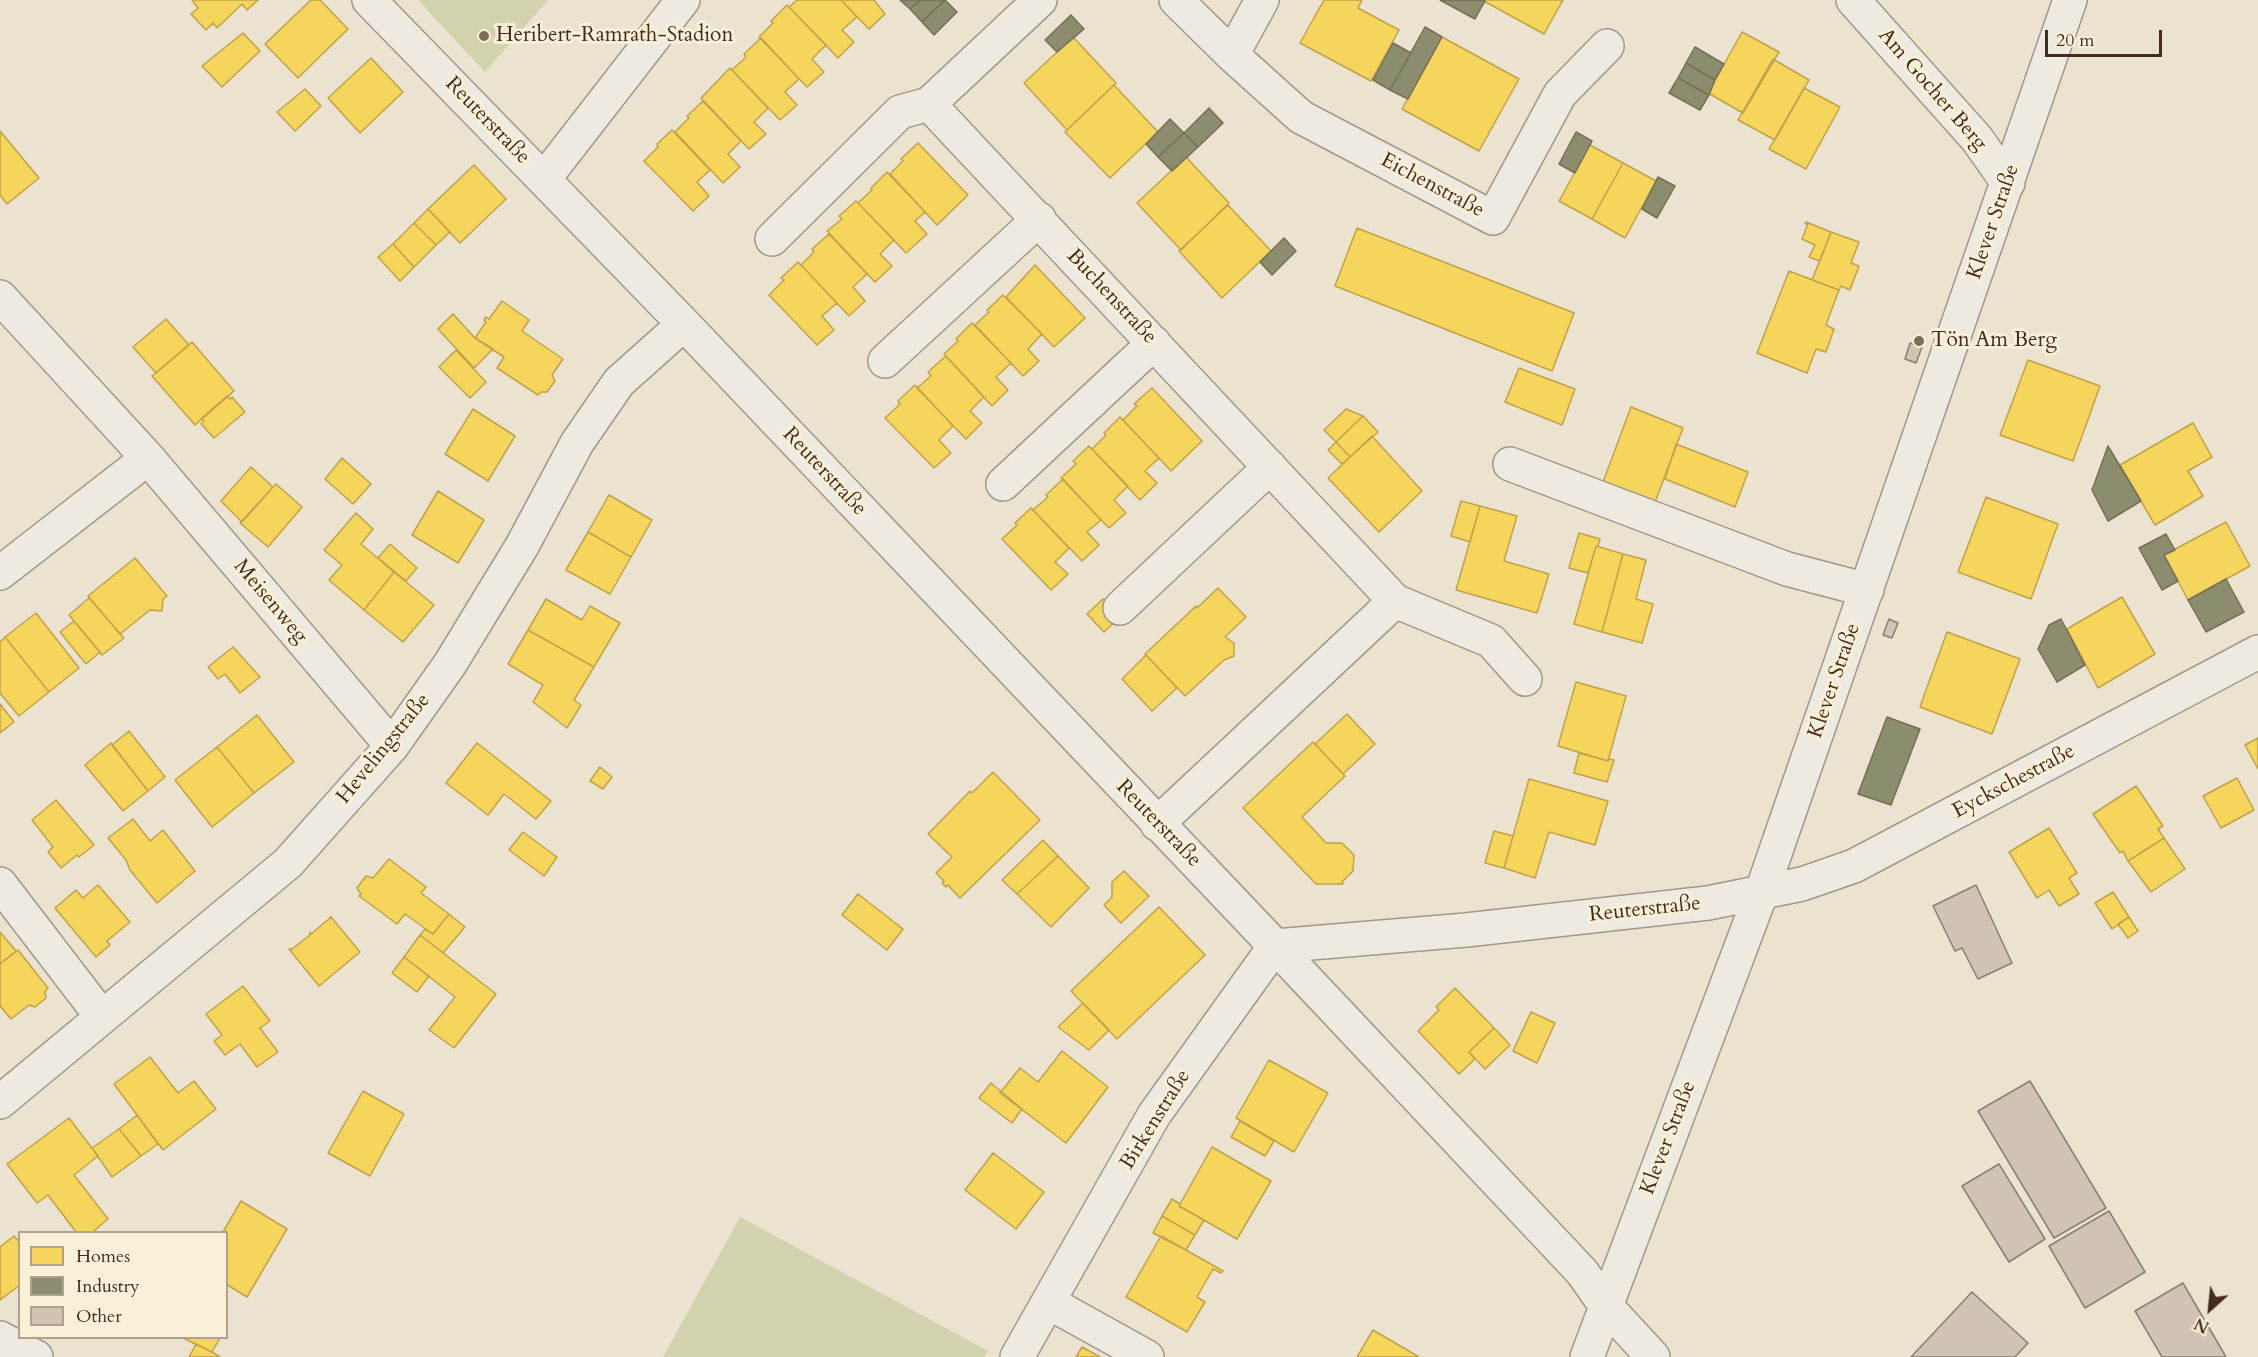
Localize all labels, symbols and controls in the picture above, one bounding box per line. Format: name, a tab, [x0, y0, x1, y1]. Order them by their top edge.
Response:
scale bar	[2048, 18, 2165, 56]
place label: Heribert-Ramrath-Stadion	[496, 23, 733, 49]
street label: Am Gocher Berg	[1872, 24, 1992, 156]
text: 20 m	[2056, 28, 2095, 53]
marker: Heribert-Ramrath-Stadion	[477, 29, 491, 43]
street label: Reuterstraße	[439, 72, 535, 170]
street label: Eichenstraße	[1376, 148, 1488, 224]
street label: Klever Straße	[1963, 161, 2025, 283]
street label: Buchenstraße	[1061, 244, 1161, 350]
place label: Tön Am Berg	[1931, 328, 2057, 354]
marker: Tön Am Berg	[1912, 334, 1926, 348]
street label: Reuterstraße	[777, 422, 871, 522]
street label: Meisenweg	[228, 555, 312, 649]
street label: Klever Straße	[1804, 620, 1866, 742]
street label: Hevelingstraße	[332, 689, 436, 809]
street label: Eyckschestraße	[1948, 739, 2080, 825]
street label: Reuterstraße	[1110, 775, 1206, 873]
street label: Reuterstraße	[1588, 892, 1702, 928]
street label: Birkenstraße	[1115, 1065, 1197, 1175]
street label: Klever Straße	[1636, 1078, 1702, 1198]
legend	[18, 1231, 228, 1339]
text: Homes	[76, 1244, 130, 1269]
text: Industry	[76, 1274, 140, 1299]
north arrow	[2180, 1279, 2240, 1339]
text: Other	[76, 1304, 122, 1329]
text: N	[2191, 1312, 2213, 1338]

